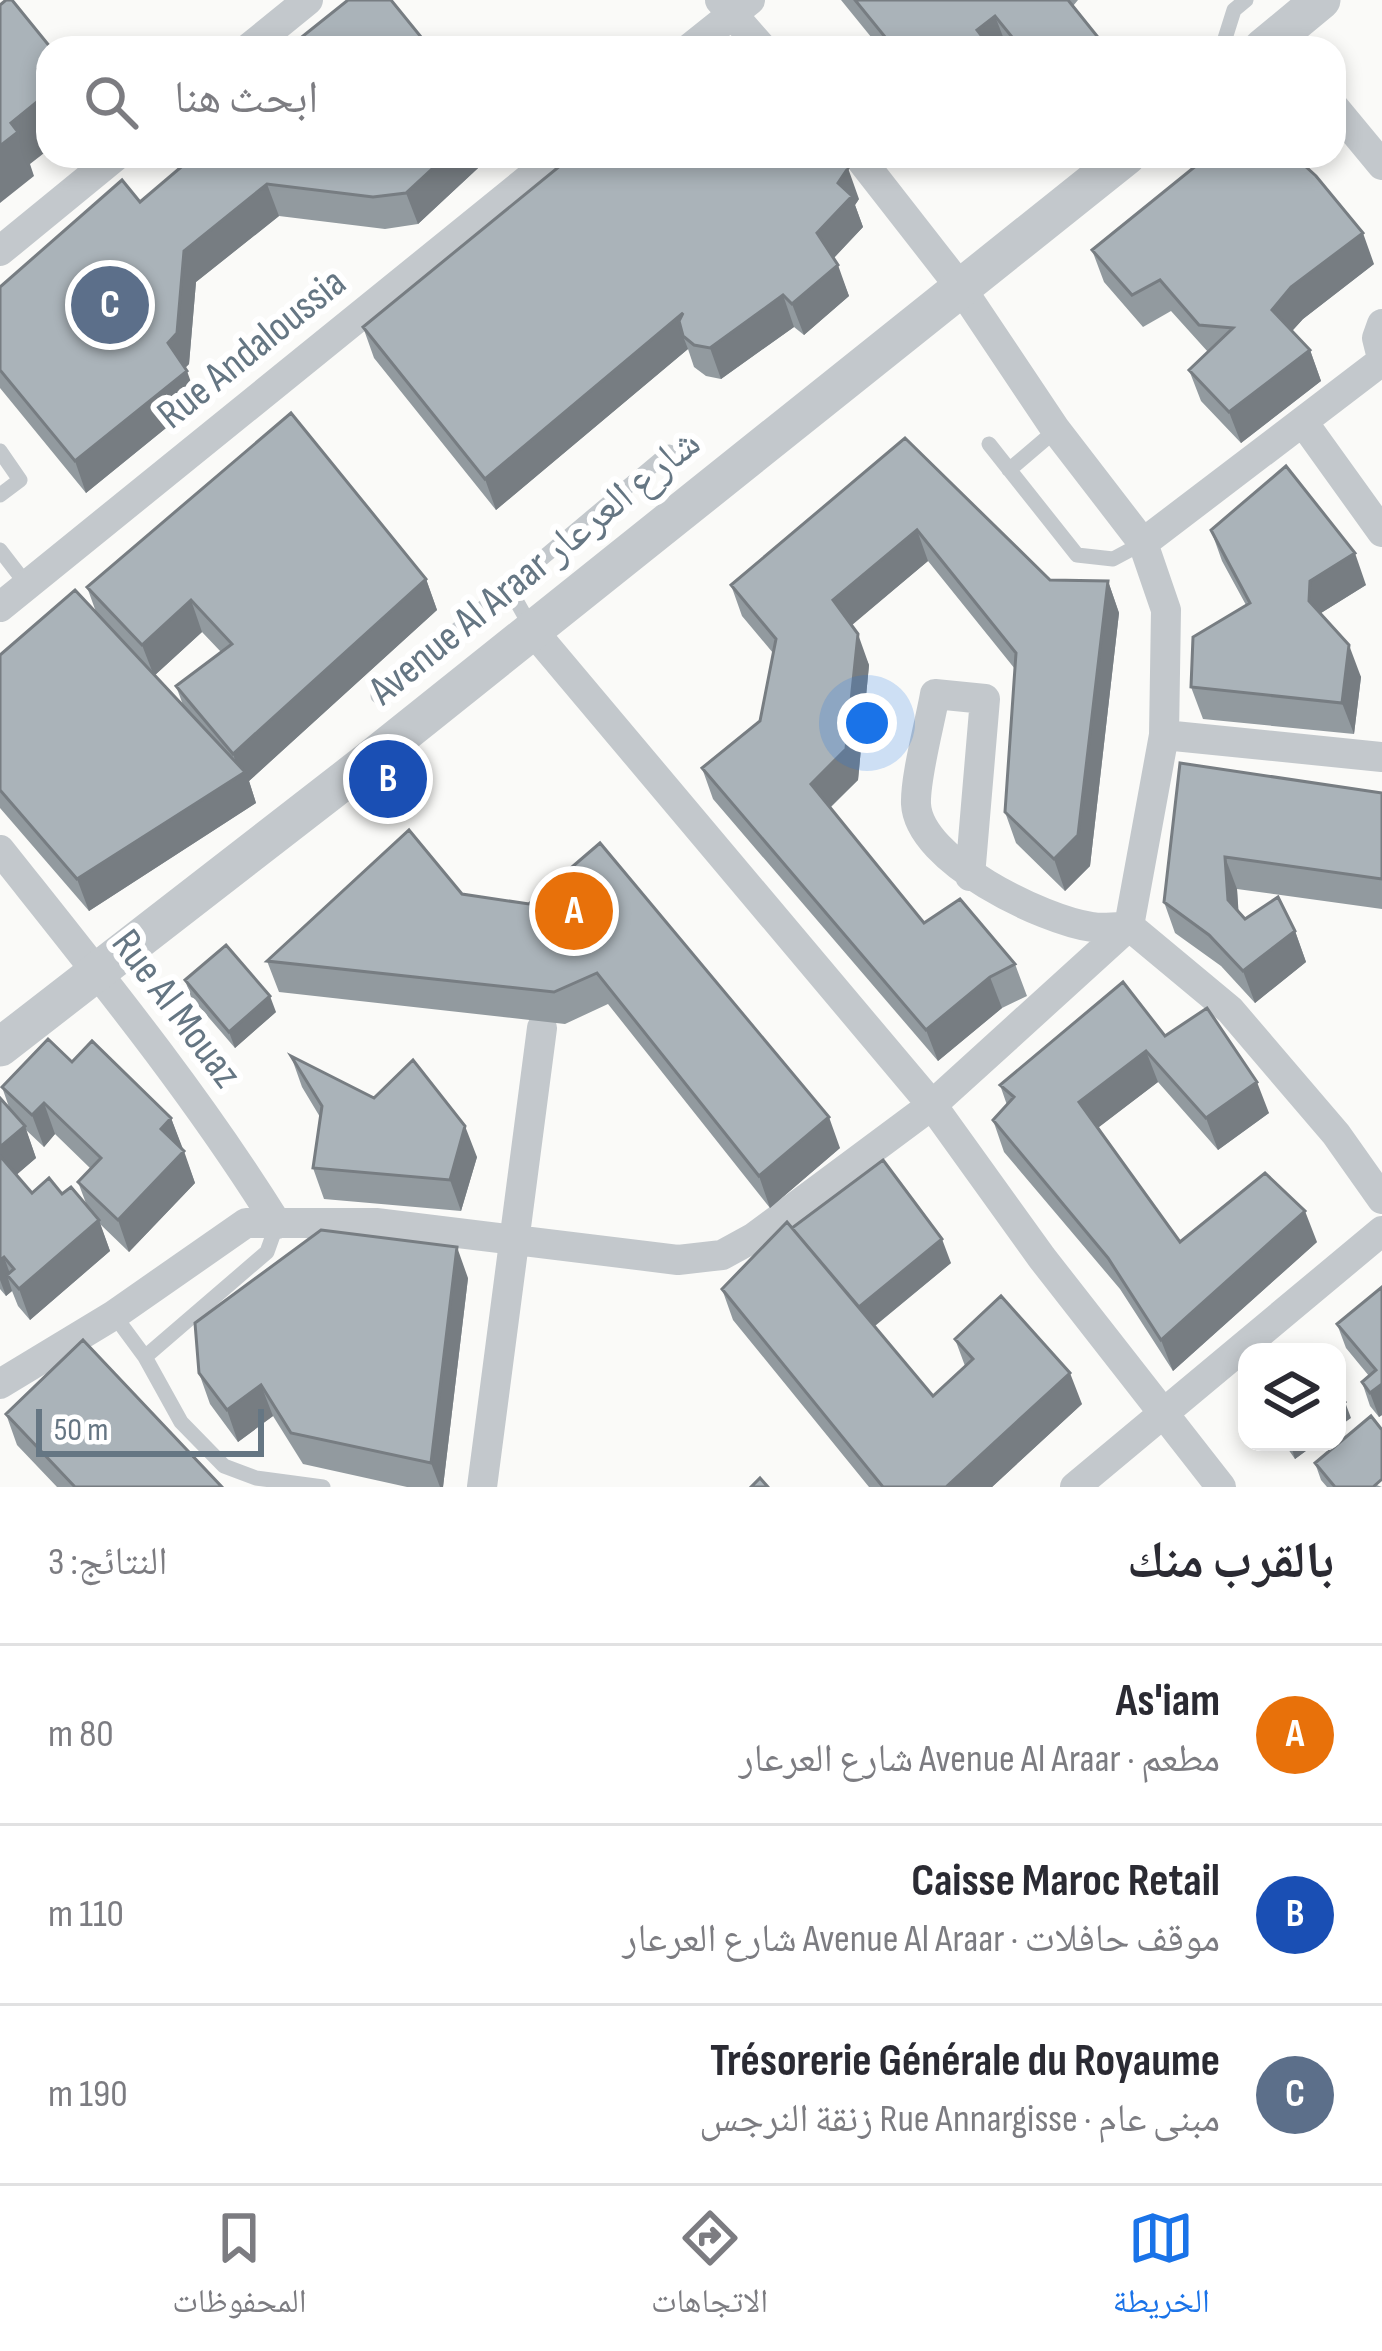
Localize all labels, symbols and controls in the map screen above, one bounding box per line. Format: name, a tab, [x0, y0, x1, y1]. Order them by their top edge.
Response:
search box	[36, 36, 1346, 168]
icon: search	[78, 69, 144, 135]
text: ابحث هنا	[174, 71, 318, 126]
street label: Rue Andaloussia	[148, 258, 356, 440]
pin: C	[71, 260, 149, 350]
street label: Avenue Al Araar شارع العرعار	[358, 418, 711, 717]
your location	[837, 693, 897, 753]
pin: B	[349, 734, 427, 824]
pin: A	[535, 866, 613, 956]
street label: Rue Al Mouaz	[100, 920, 252, 1098]
map controls	[1238, 1343, 1346, 1451]
button: layers	[1238, 1343, 1346, 1451]
scale bar	[36, 1403, 264, 1456]
text: 50 m	[54, 1410, 108, 1450]
text: بالقرب منك	[1127, 1531, 1334, 1592]
text: النتائج: 3	[48, 1539, 167, 1586]
text: As'iam	[1116, 1674, 1220, 1729]
text: 80 m	[48, 1711, 114, 1758]
text: A	[1286, 1711, 1304, 1758]
text: مطعم · Avenue Al Araar شارع العرعار	[739, 1736, 1220, 1783]
text: Caisse Maroc Retail	[911, 1854, 1220, 1909]
text: 110 m	[48, 1891, 124, 1938]
text: B	[1286, 1891, 1304, 1938]
text: موقف حافلات · Avenue Al Araar شارع العرعار	[622, 1916, 1220, 1963]
text: Trésorerie Générale du Royaume	[710, 2034, 1220, 2089]
text: 190 m	[48, 2071, 128, 2118]
text: C	[1285, 2071, 1305, 2118]
text: مبنى عام · Rue Annargisse زنقة النرجس	[699, 2096, 1220, 2143]
tab: المحفوظات	[172, 2205, 307, 2333]
tab: الاتجاهات	[651, 2205, 768, 2333]
tab: الخريطة	[1113, 2205, 1210, 2333]

